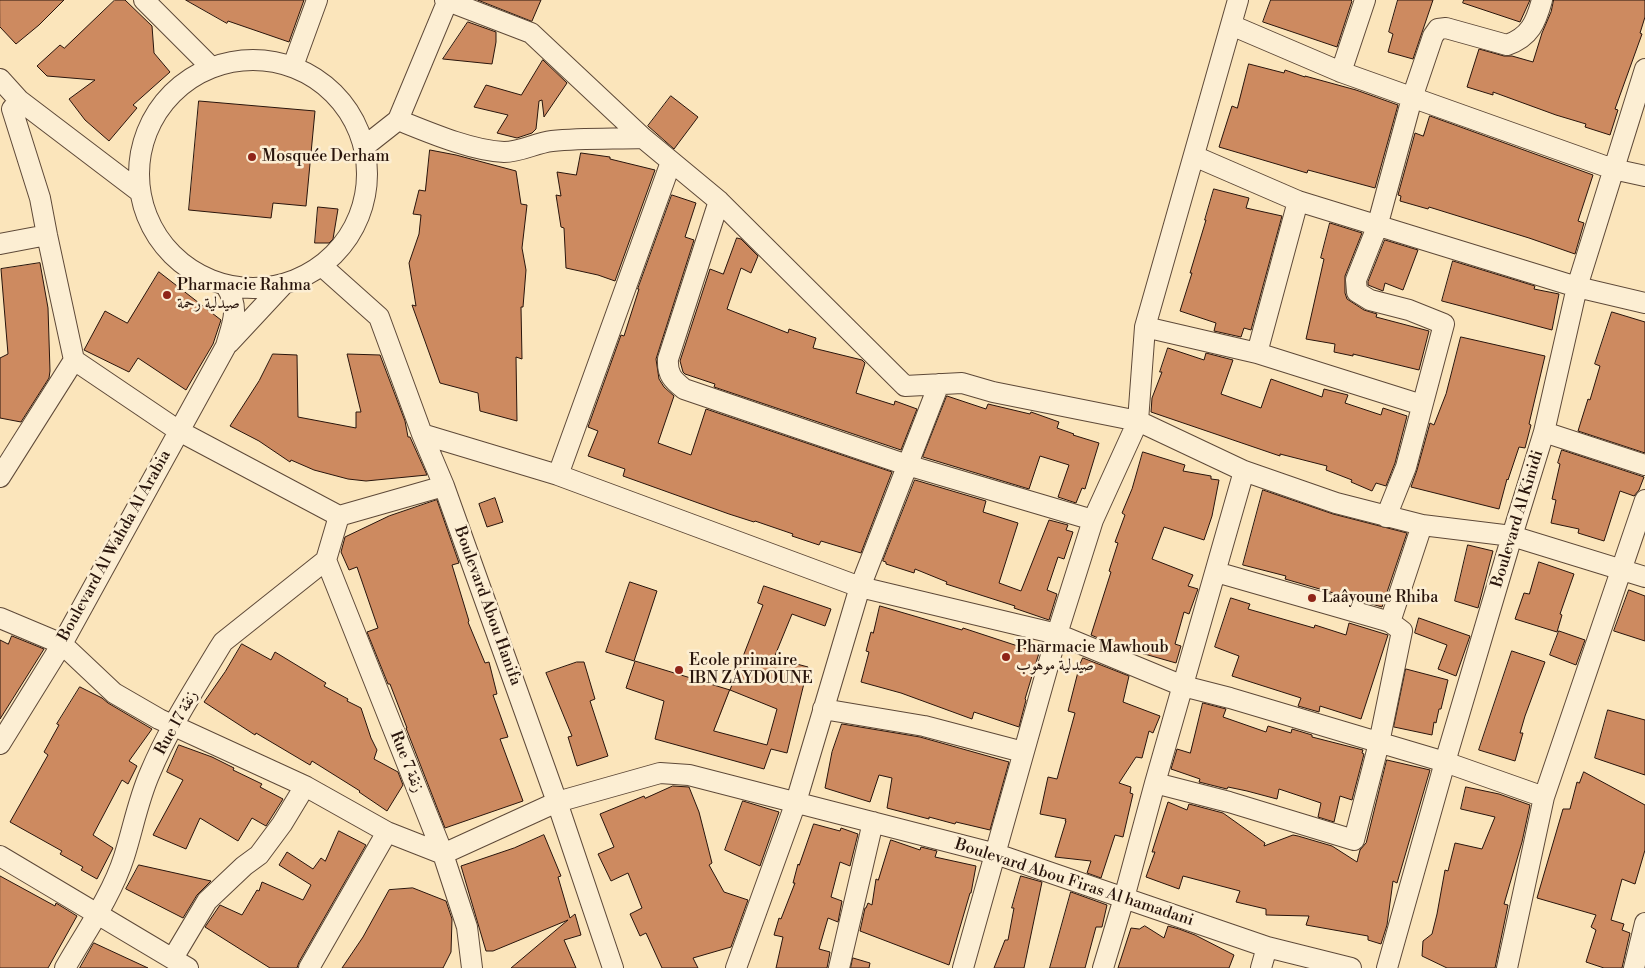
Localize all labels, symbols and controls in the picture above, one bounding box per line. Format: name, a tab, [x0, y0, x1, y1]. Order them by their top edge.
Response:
place label: Mosquée Derham	[262, 147, 389, 167]
marker: Mosquée Derham	[246, 151, 258, 163]
place label: Pharmacie Rahma صيدلية رحمة	[177, 276, 311, 314]
marker: Pharmacie Rahma صيدلية رحمة	[161, 289, 173, 301]
street label: Boulevard Al Wahda Al Arabia	[54, 447, 176, 645]
street label: Boulevard Al Kinidi	[1488, 448, 1548, 590]
street label: Boulevard Abou Hanifa	[449, 524, 525, 688]
place label: Laâyoune Rhiba	[1322, 588, 1438, 608]
marker: Laâyoune Rhiba	[1306, 592, 1318, 604]
place label: Pharmacie Mawhoub صيدلية موهوب	[1016, 638, 1169, 676]
place label: Ecole primaire IBN ZAYDOUNE	[689, 651, 813, 689]
marker: Pharmacie Mawhoub صيدلية موهوب	[1000, 651, 1012, 663]
marker: Ecole primaire IBN ZAYDOUNE	[673, 664, 685, 676]
street label: Rue 17 زنقة	[152, 688, 202, 758]
street label: Rue 7 زنقة	[385, 729, 427, 795]
street label: Boulevard Abou Firas Al hamadani	[952, 835, 1196, 931]

